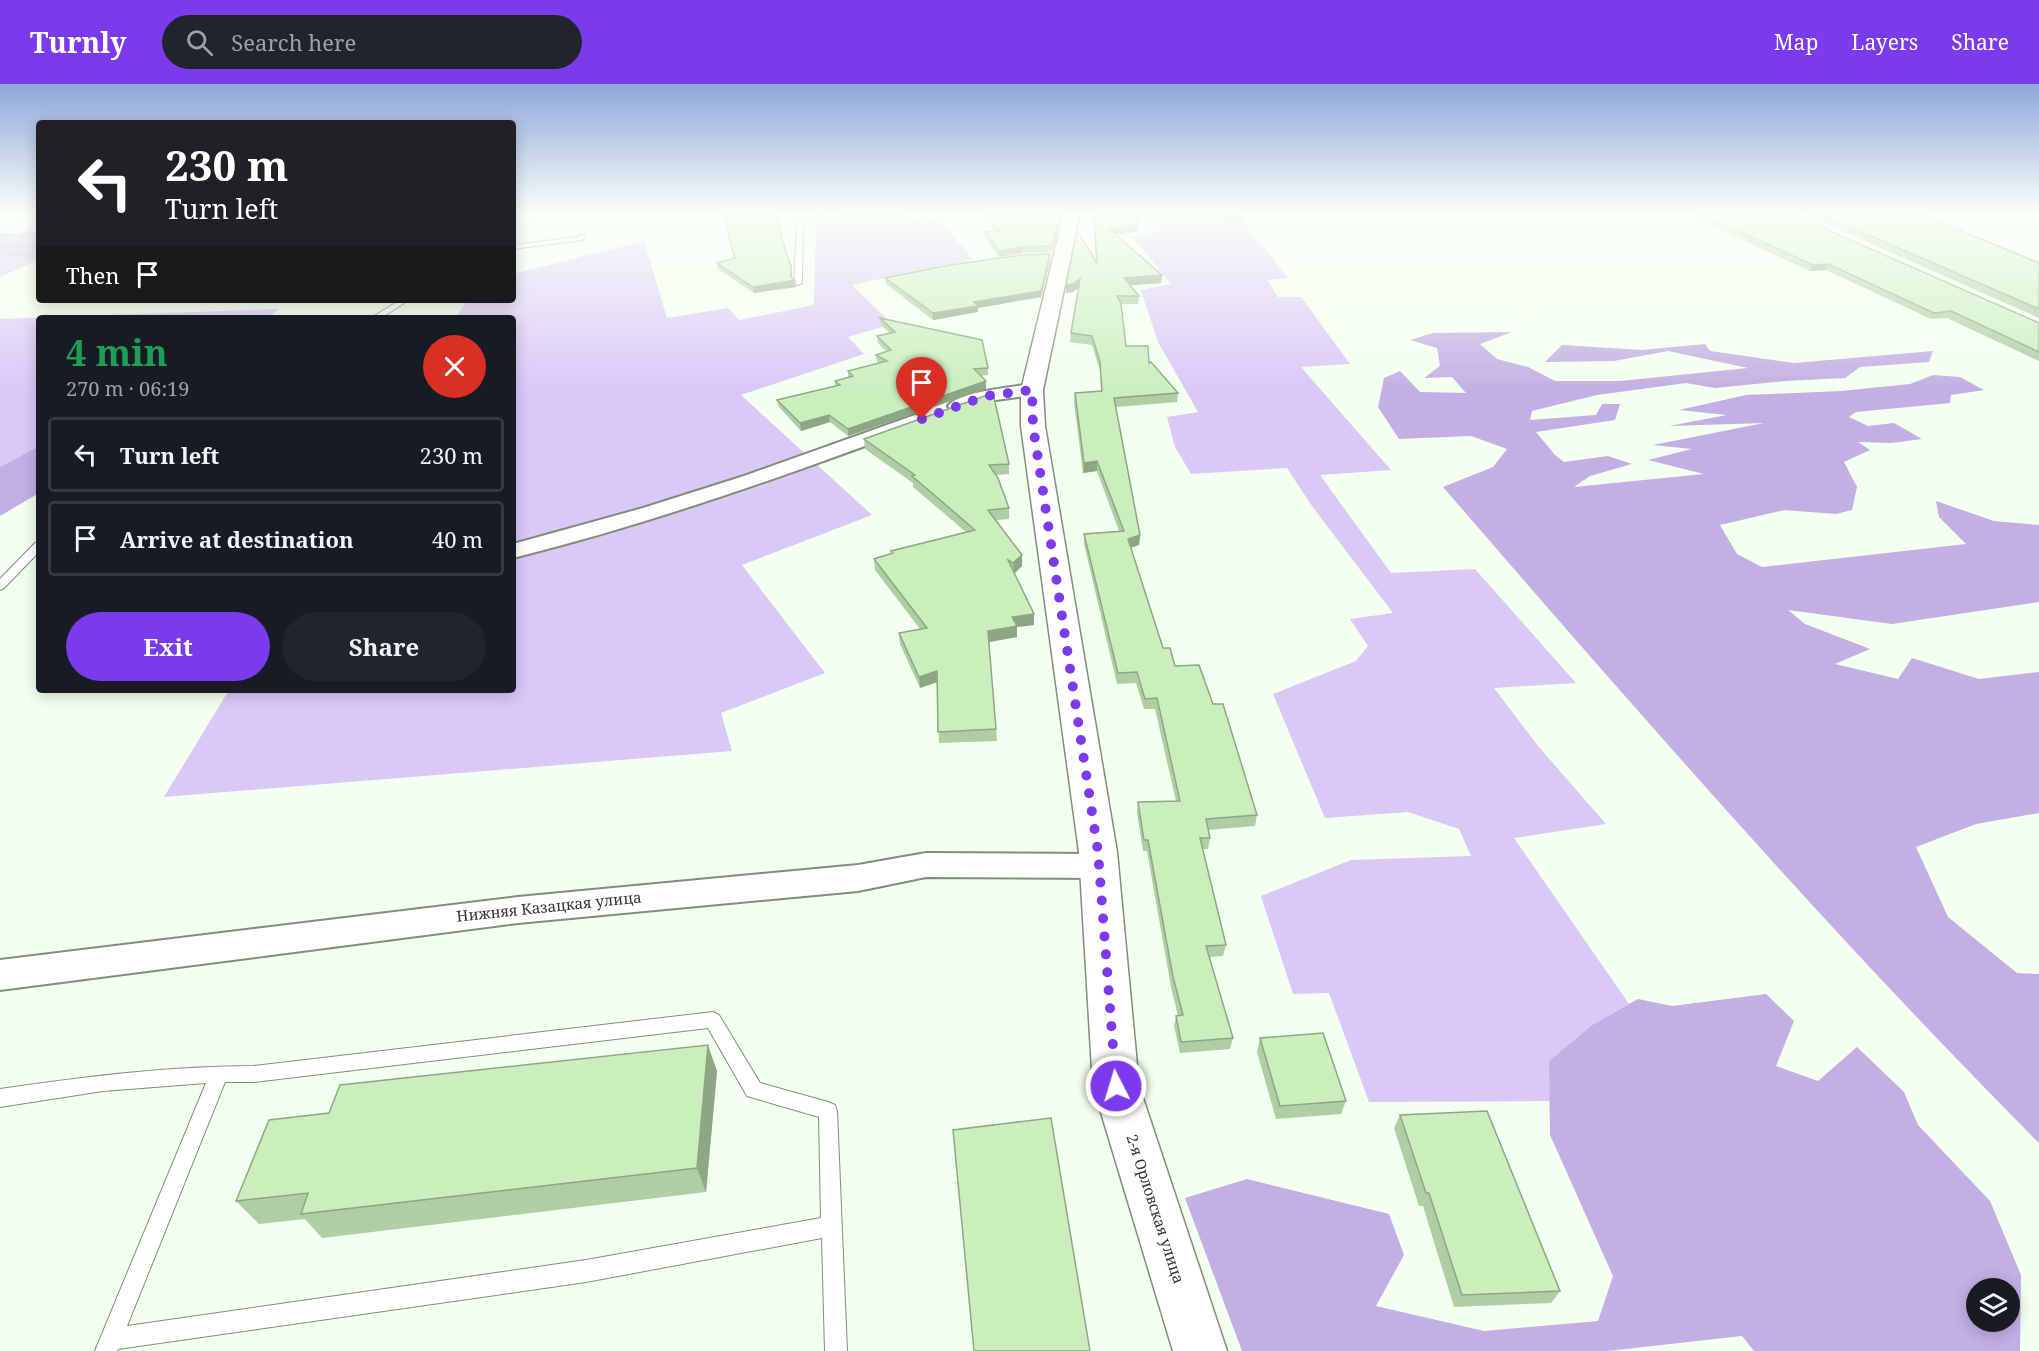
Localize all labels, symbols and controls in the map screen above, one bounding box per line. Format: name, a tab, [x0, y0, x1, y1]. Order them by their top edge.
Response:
search box	[162, 15, 582, 69]
text: Turnly	[30, 23, 126, 61]
icon: search	[183, 26, 216, 59]
text: Search here	[231, 27, 356, 57]
text: Map	[1774, 28, 1818, 56]
text: Layers	[1851, 28, 1918, 56]
text: Share	[1951, 28, 2009, 56]
text: 230 m	[165, 136, 289, 193]
icon: left	[66, 144, 144, 222]
text: Turn left	[165, 190, 278, 227]
icon: arrive	[131, 258, 164, 291]
text: Then	[66, 260, 119, 290]
text: 4 min	[66, 328, 168, 377]
button: close	[423, 335, 486, 398]
pin	[896, 357, 947, 419]
icon: arrive	[905, 366, 938, 399]
text: 270 m · 06:19	[66, 375, 189, 402]
icon: left	[69, 438, 102, 471]
text: Turn left	[120, 440, 219, 470]
text: 230 m	[420, 440, 483, 470]
icon: arrive	[69, 522, 102, 555]
text: Arrive at destination	[120, 524, 354, 554]
text: 40 m	[432, 524, 483, 554]
button: Exit	[66, 612, 270, 681]
button: Share	[282, 612, 486, 681]
street label: Нижняя Казацкая улица	[455, 886, 642, 926]
position arrow	[1084, 1054, 1148, 1118]
street label: 2-я Орловская улица	[1122, 1131, 1190, 1286]
map controls	[1966, 1278, 2020, 1332]
button: layers	[1966, 1278, 2020, 1332]

